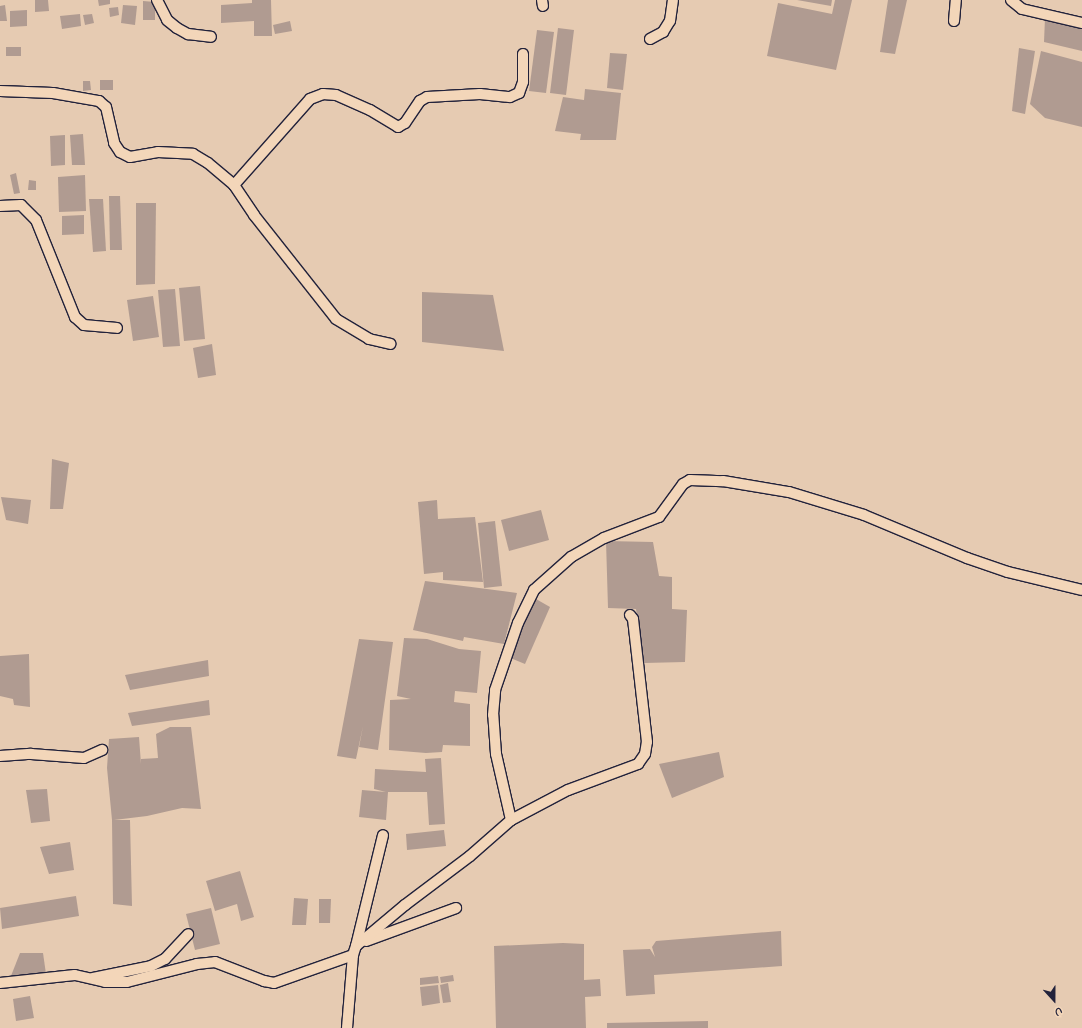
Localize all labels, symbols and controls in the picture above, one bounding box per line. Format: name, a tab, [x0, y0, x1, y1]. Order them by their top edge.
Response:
north arrow	[1034, 980, 1074, 1020]
text: U	[1052, 1003, 1064, 1019]

